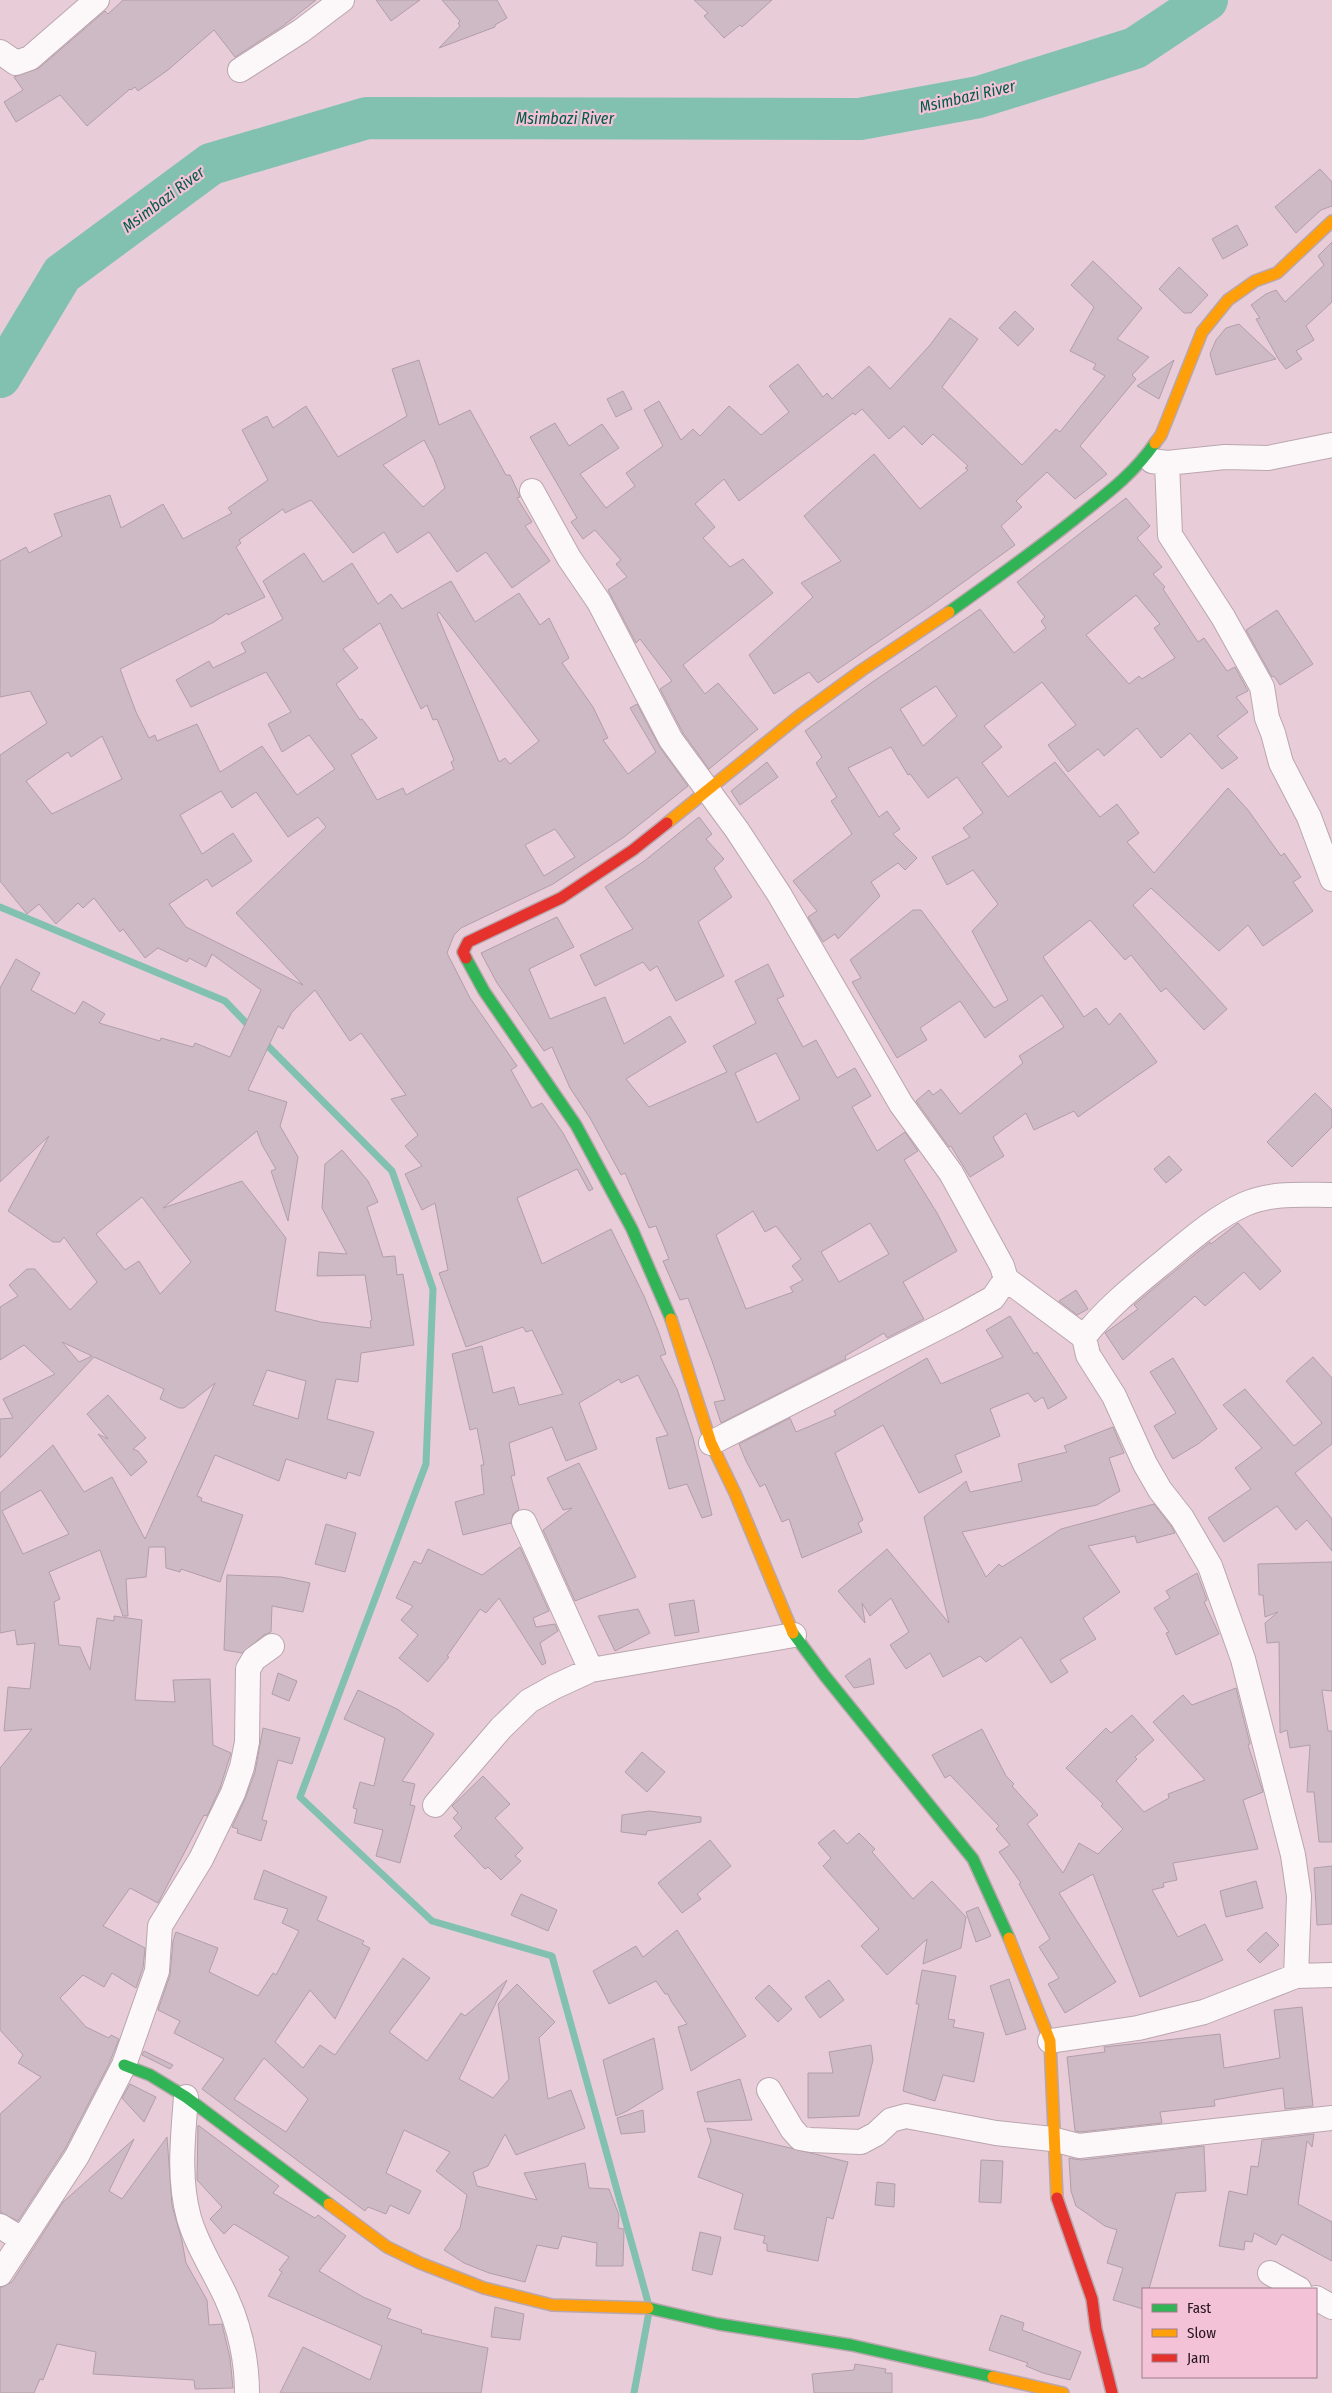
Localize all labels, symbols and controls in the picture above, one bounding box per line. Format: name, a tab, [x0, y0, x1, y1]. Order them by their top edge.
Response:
water label: Msimbazi River	[917, 76, 1017, 117]
water label: Msimbazi River	[516, 109, 614, 128]
water label: Msimbazi River	[118, 162, 208, 236]
legend	[1142, 2288, 1317, 2378]
text: Fast	[1187, 2299, 1211, 2317]
text: Slow	[1187, 2324, 1216, 2342]
text: Jam	[1187, 2349, 1210, 2367]

